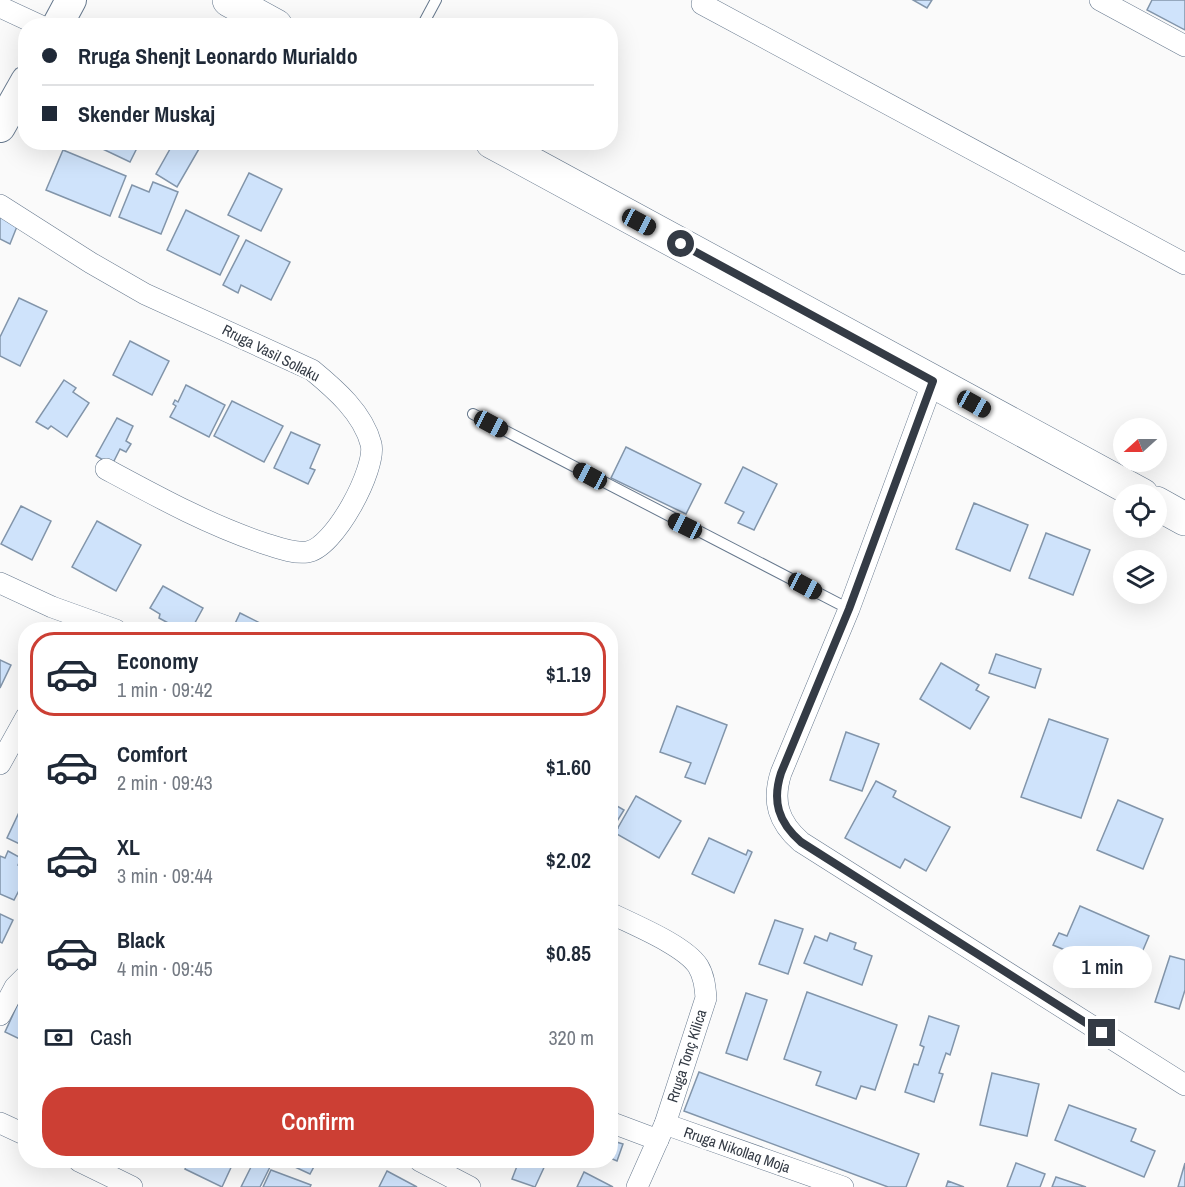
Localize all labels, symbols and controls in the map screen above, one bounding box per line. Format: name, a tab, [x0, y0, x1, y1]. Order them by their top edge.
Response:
text: Rruga Shenjt Leonardo Murialdo	[78, 41, 358, 71]
text: Skender Muskaj	[78, 99, 215, 129]
car	[619, 206, 659, 238]
route start	[667, 230, 694, 257]
street label: Rruga Vasil Sollaku	[219, 319, 324, 386]
car	[954, 387, 994, 421]
car	[471, 408, 511, 440]
north arrow	[1113, 418, 1167, 472]
map controls	[1113, 418, 1167, 604]
car	[570, 460, 610, 492]
button: locate	[1113, 484, 1167, 538]
car	[665, 510, 705, 542]
button: layers	[1113, 550, 1167, 604]
car	[785, 570, 825, 602]
text: Economy	[117, 646, 198, 676]
icon: car	[45, 647, 99, 701]
text: $1.19	[546, 659, 591, 689]
text: 1 min · 09:42	[117, 676, 213, 703]
text: Comfort	[117, 739, 187, 769]
icon: car	[45, 740, 99, 794]
text: $1.60	[546, 752, 591, 782]
text: 2 min · 09:43	[117, 769, 213, 796]
text: XL	[117, 832, 140, 862]
icon: car	[45, 833, 99, 887]
text: $2.02	[546, 845, 591, 875]
text: 3 min · 09:44	[117, 862, 213, 889]
text: Black	[117, 925, 165, 955]
icon: car	[45, 926, 99, 980]
text: $0.85	[546, 938, 591, 968]
callout: 1 min	[1052, 946, 1152, 988]
text: 1 min	[1081, 953, 1124, 980]
text: 4 min · 09:45	[117, 955, 213, 982]
street label: Rruga Tonç Kilica	[662, 1006, 712, 1105]
route end	[1088, 1019, 1115, 1046]
icon: cash	[42, 1021, 75, 1054]
text: Cash	[90, 1022, 132, 1052]
text: 320 m	[548, 1024, 594, 1051]
button: Confirm	[42, 1087, 594, 1156]
street label: Rruga Nikollaq Moja	[681, 1121, 793, 1178]

